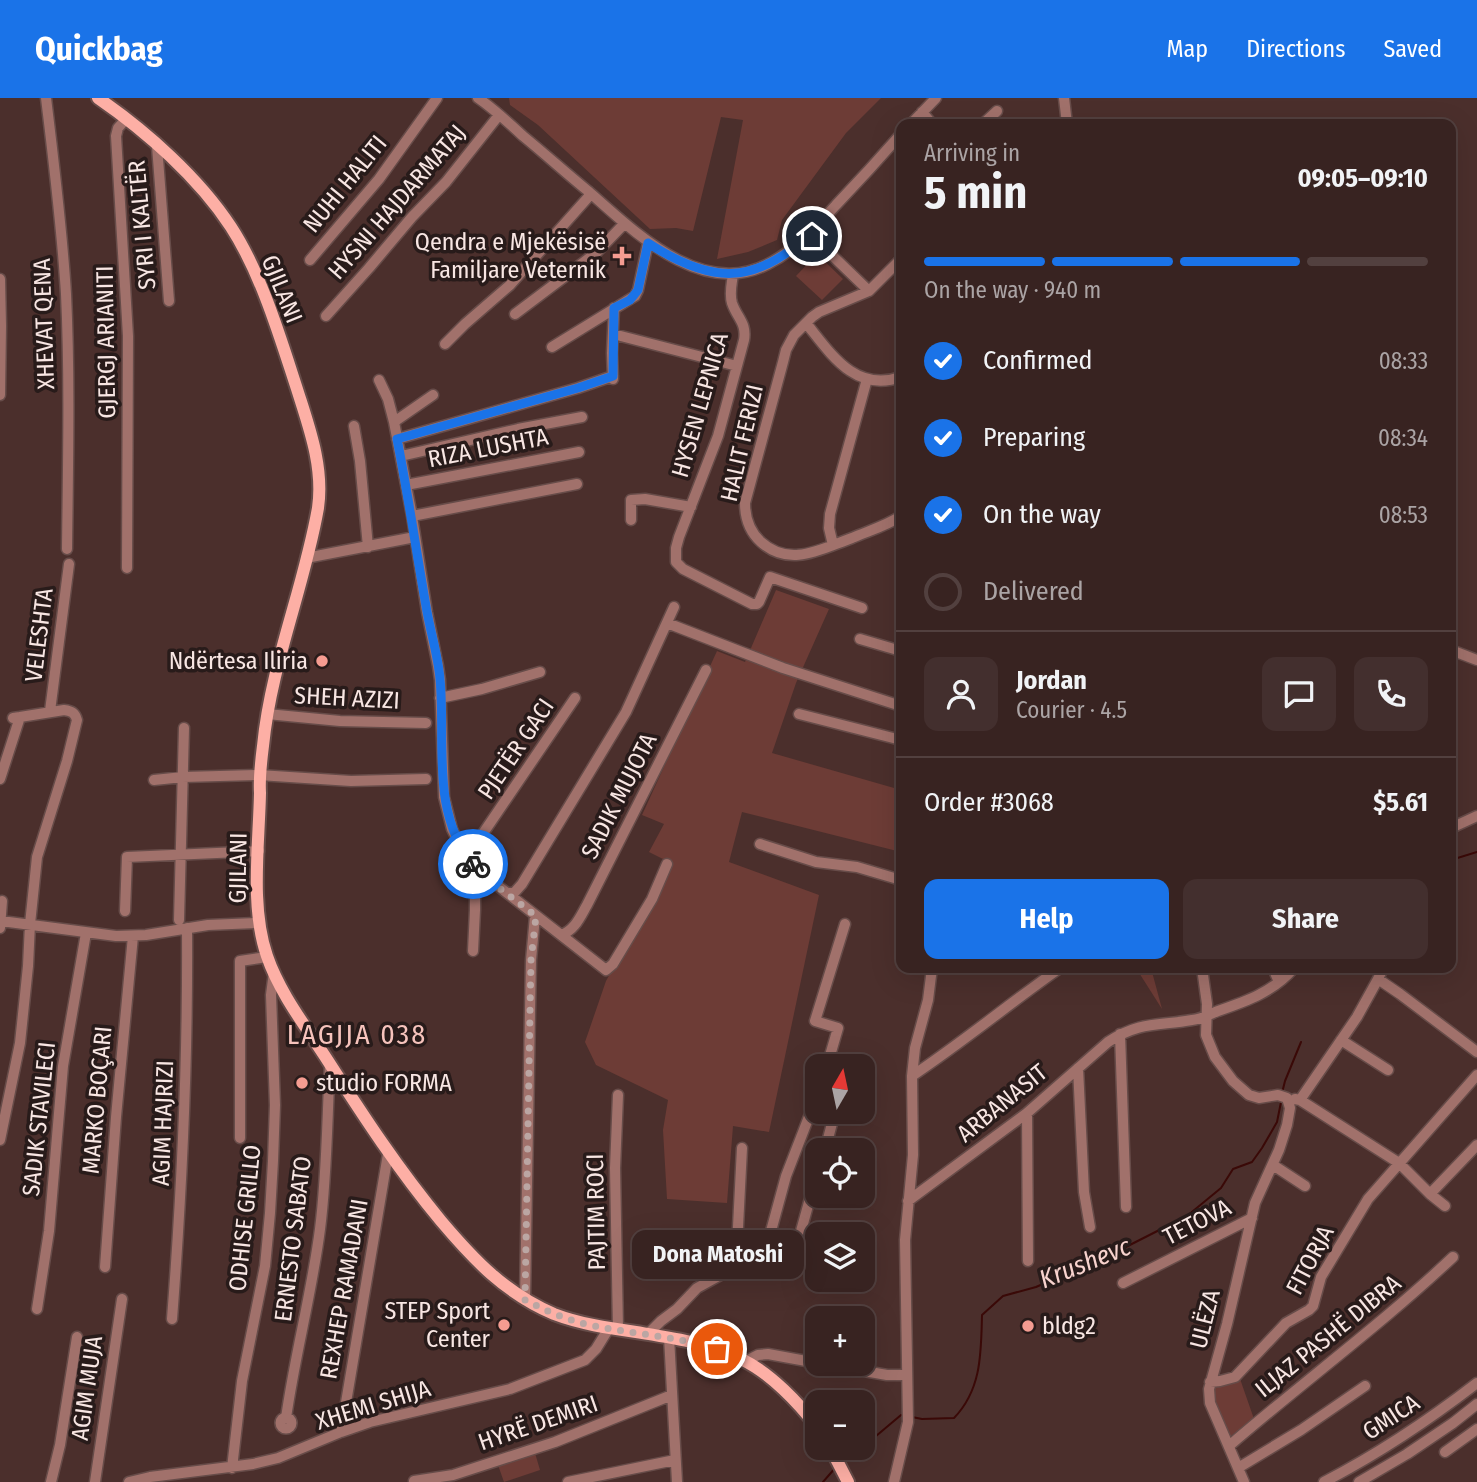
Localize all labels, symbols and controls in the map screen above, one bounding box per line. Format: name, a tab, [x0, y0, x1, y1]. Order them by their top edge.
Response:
text: Quickbag	[35, 29, 163, 69]
text: Map	[1167, 35, 1208, 63]
text: Directions	[1246, 35, 1345, 63]
text: Saved	[1383, 35, 1442, 63]
street label: HYSNI HAJDARMATAJ	[322, 119, 472, 285]
street label: NUHI HALITI	[297, 130, 393, 238]
text: Arriving in	[924, 139, 1020, 167]
street label: SYRI I KALTËR	[122, 159, 162, 291]
text: 09:05–09:10	[1298, 163, 1428, 194]
text: 5 min	[924, 165, 1027, 220]
pin	[782, 206, 842, 266]
icon: home	[793, 217, 831, 255]
place label: Qendra e Mjekësisë Familjare Veternik	[415, 228, 607, 284]
marker: Qendra e Mjekësisë Familjare Veternik	[612, 246, 632, 266]
street label: GJILANI	[256, 251, 308, 327]
street label: XHEVAT QENA	[28, 258, 60, 390]
street label: GJERGJ ARIANITI	[91, 265, 121, 419]
text: On the way · 940 m	[924, 276, 1101, 304]
street label: HYSEN LEPNICA	[666, 329, 734, 481]
icon: check	[924, 342, 962, 380]
text: Confirmed	[983, 345, 1093, 376]
text: 08:33	[1379, 347, 1428, 375]
street label: HALIT FERIZI	[715, 382, 769, 504]
icon: check	[924, 419, 962, 457]
text: Preparing	[983, 422, 1085, 453]
street label: RIZA LUSHTA	[425, 423, 551, 473]
text: 08:34	[1378, 424, 1428, 452]
icon: check	[924, 496, 962, 534]
text: On the way	[983, 499, 1101, 530]
text: 08:53	[1379, 501, 1428, 529]
text: Delivered	[983, 576, 1084, 607]
street label: VELESHTA	[19, 586, 59, 683]
place label: Ndërtesa Iliria	[169, 647, 308, 675]
marker: Ndërtesa Iliria	[314, 653, 330, 669]
button: person	[924, 657, 998, 731]
button: chat	[1262, 657, 1336, 731]
button: phone	[1354, 657, 1428, 731]
text: Jordan	[1016, 665, 1087, 696]
street label: SHEH AZIZI	[293, 681, 401, 715]
street label: PJETËR GACI	[472, 693, 560, 805]
text: Courier · 4.5	[1016, 696, 1127, 724]
street label: SADIK MUJOTA	[575, 728, 663, 864]
text: Order #3068	[924, 787, 1054, 818]
text: $5.61	[1373, 787, 1428, 818]
courier	[438, 829, 508, 899]
street label: GJILANI	[223, 832, 253, 904]
icon: bike	[454, 845, 492, 883]
button: Help	[924, 879, 1169, 959]
button: Share	[1183, 879, 1428, 959]
district label: LAGJJA 038	[287, 1018, 427, 1051]
street label: MARKO BOÇARI	[77, 1025, 117, 1175]
street label: SADIK STAVILECI	[17, 1040, 61, 1198]
north arrow	[805, 1054, 875, 1124]
map controls	[805, 1054, 875, 1460]
street label: ARBANASIT	[951, 1058, 1053, 1148]
street label: AGIM HAJRIZI	[147, 1060, 179, 1186]
place label: studio FORMA	[316, 1069, 452, 1097]
marker: studio FORMA	[294, 1075, 310, 1091]
button: locate	[805, 1138, 875, 1208]
street label: ODHISE GRILLO	[223, 1143, 267, 1293]
street label: PAJTIM ROCI	[581, 1153, 611, 1271]
street label: ERNESTO SABATO	[269, 1155, 317, 1323]
street label: TETOVA	[1159, 1193, 1236, 1251]
street label: REXHEP RAMADANI	[314, 1197, 374, 1381]
street label: FITORJA	[1280, 1220, 1340, 1299]
button: layers	[805, 1222, 875, 1292]
callout: Dona Matoshi	[631, 1230, 803, 1279]
water label: Krushevc	[1035, 1230, 1136, 1295]
text: Dona Matoshi	[653, 1240, 783, 1268]
street label: ILJAZ PASHË DIBRA	[1250, 1269, 1407, 1403]
street label: ULËZA	[1184, 1286, 1226, 1351]
place label: STEP Sport Center	[385, 1297, 491, 1353]
button: +	[805, 1306, 875, 1376]
place label: bldg2	[1042, 1312, 1096, 1340]
marker: STEP Sport Center	[496, 1317, 512, 1333]
marker: bldg2	[1020, 1318, 1036, 1334]
pin	[687, 1319, 747, 1379]
icon: bag	[698, 1330, 736, 1368]
street label: AGIM MUJA	[66, 1334, 108, 1442]
street label: XHEMI SHIJA	[312, 1374, 434, 1436]
street label: GMICA	[1357, 1388, 1425, 1446]
street label: HYRË DEMIRI	[475, 1390, 601, 1456]
button: −	[805, 1390, 875, 1460]

